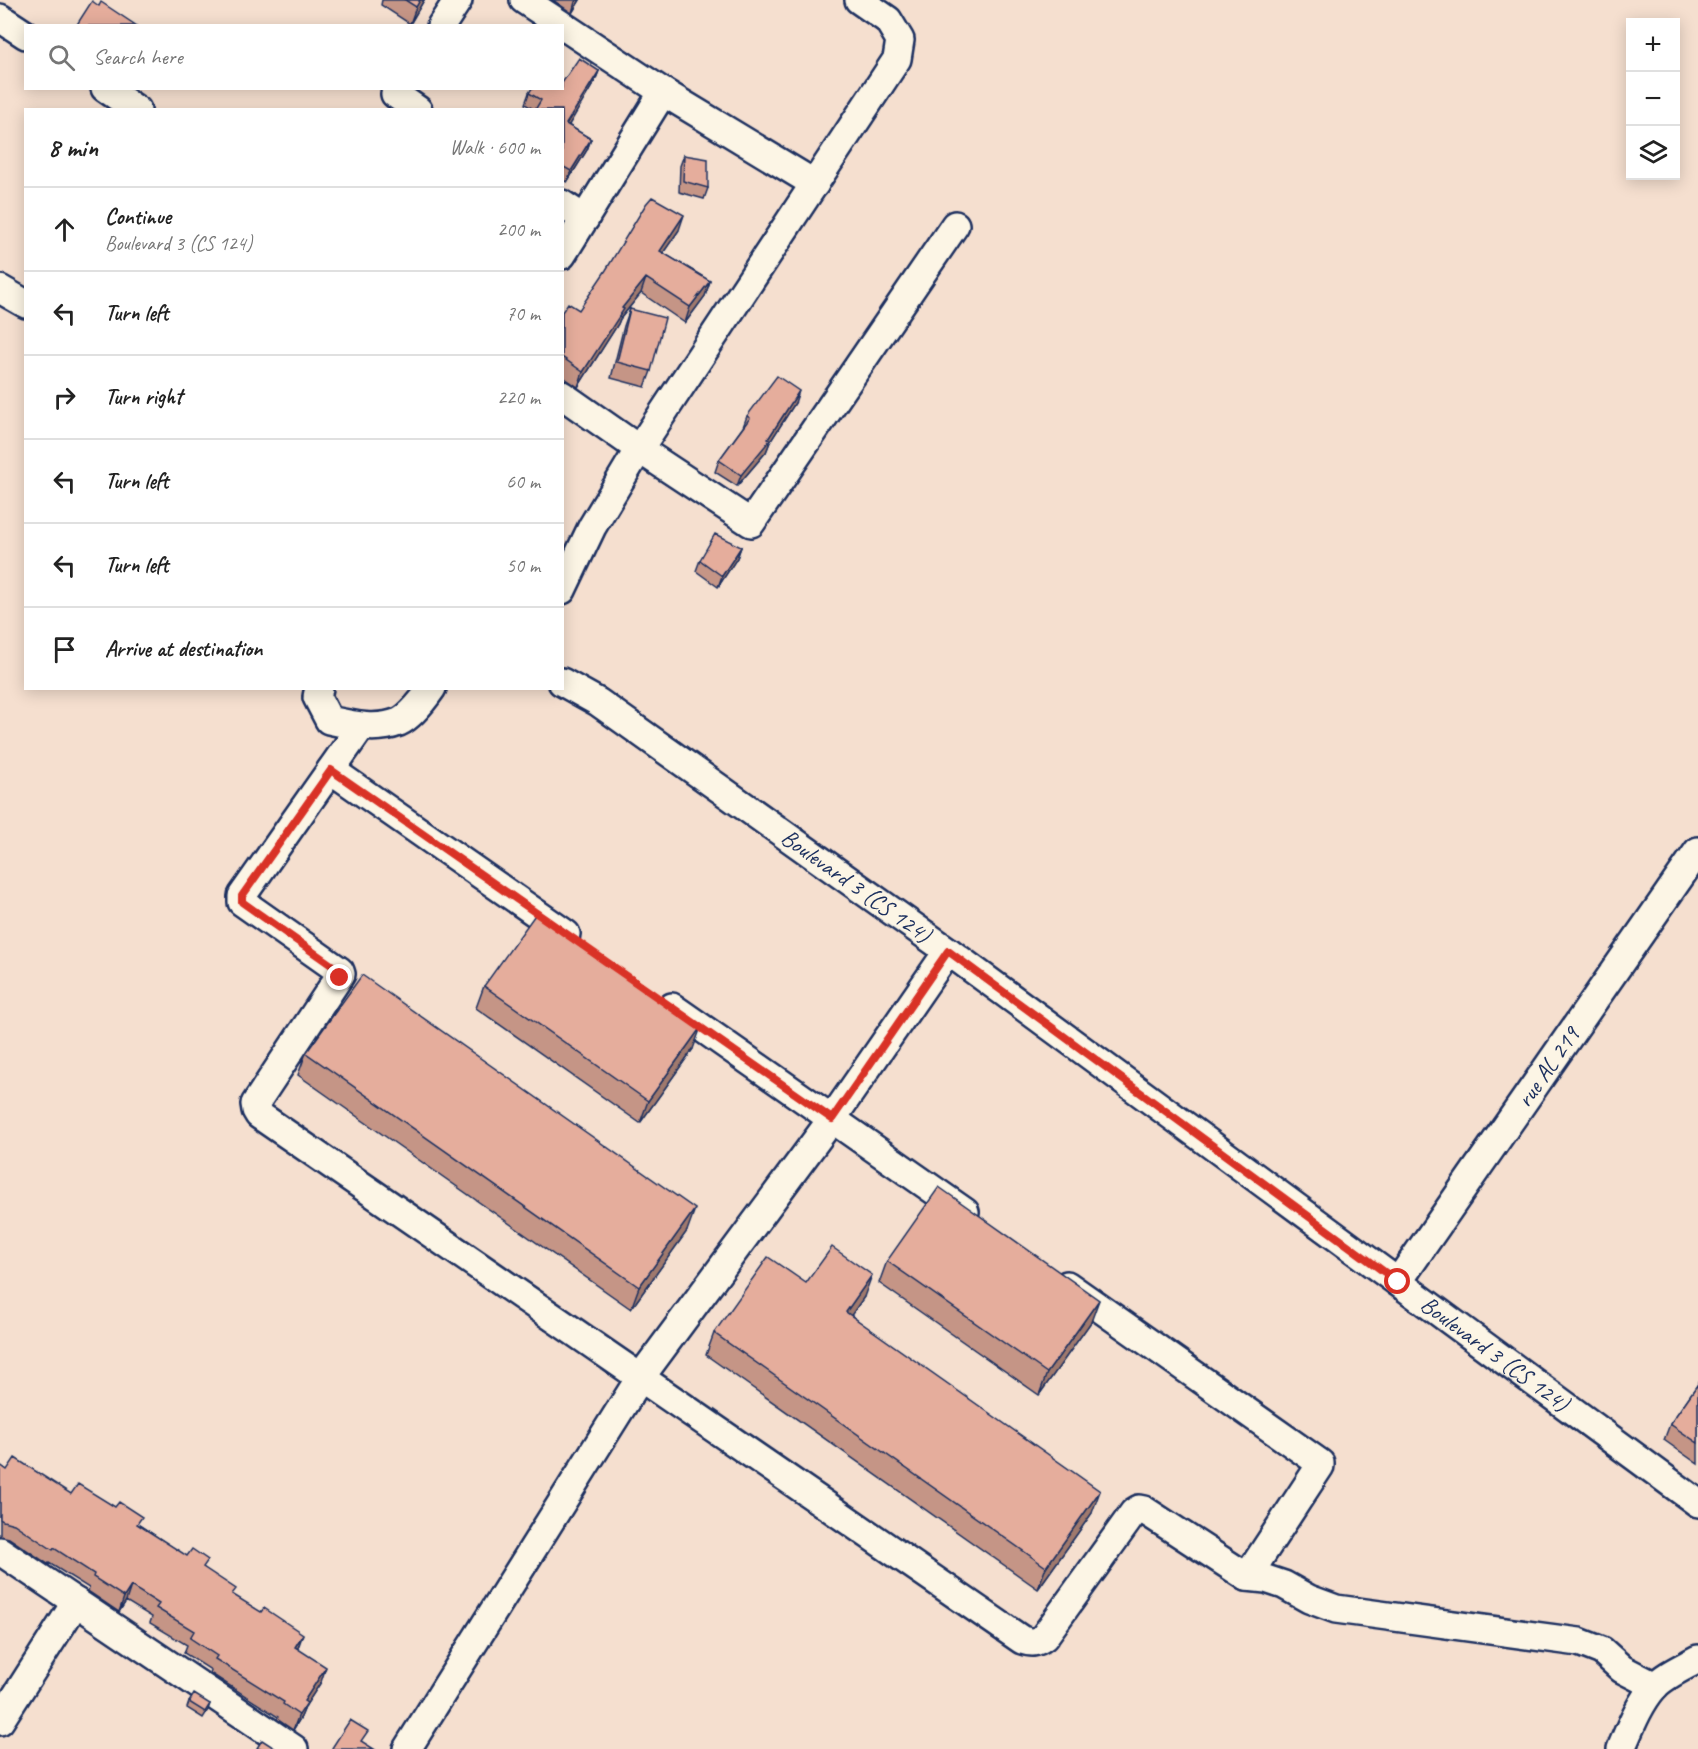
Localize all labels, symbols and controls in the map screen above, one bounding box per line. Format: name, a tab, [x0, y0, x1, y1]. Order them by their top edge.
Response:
map controls	[1626, 18, 1680, 180]
button: +	[1626, 18, 1680, 72]
search box	[24, 24, 564, 90]
icon: search	[45, 41, 78, 74]
text: Search here	[93, 43, 183, 71]
button: −	[1626, 72, 1680, 126]
button: layers	[1626, 126, 1680, 180]
text: 8 min	[48, 131, 98, 164]
text: Walk · 600 m	[450, 135, 540, 160]
text: Continue	[105, 203, 171, 231]
icon: ahead	[48, 213, 81, 246]
text: 200 m	[497, 217, 540, 242]
text: Boulevard 3 (CS 124)	[105, 231, 252, 256]
icon: left	[48, 297, 81, 330]
text: Turn left	[105, 299, 169, 327]
text: 70 m	[506, 301, 540, 326]
icon: right	[48, 381, 81, 414]
text: Turn right	[105, 383, 182, 411]
text: 220 m	[497, 385, 540, 410]
icon: left	[48, 465, 81, 498]
text: Turn left	[105, 467, 169, 495]
text: 60 m	[506, 469, 540, 494]
icon: left	[48, 549, 81, 582]
text: Turn left	[105, 551, 169, 579]
text: 50 m	[506, 553, 540, 578]
icon: arrive	[48, 633, 81, 666]
text: Arrive at destination	[105, 635, 262, 663]
street label: Boulevard 3 (CS 124)	[775, 822, 938, 950]
route end	[326, 964, 352, 990]
street label: rue AL 219	[1509, 1019, 1587, 1113]
route start	[1384, 1268, 1410, 1294]
street label: Boulevard 3 (CS 124)	[1415, 1289, 1576, 1419]

